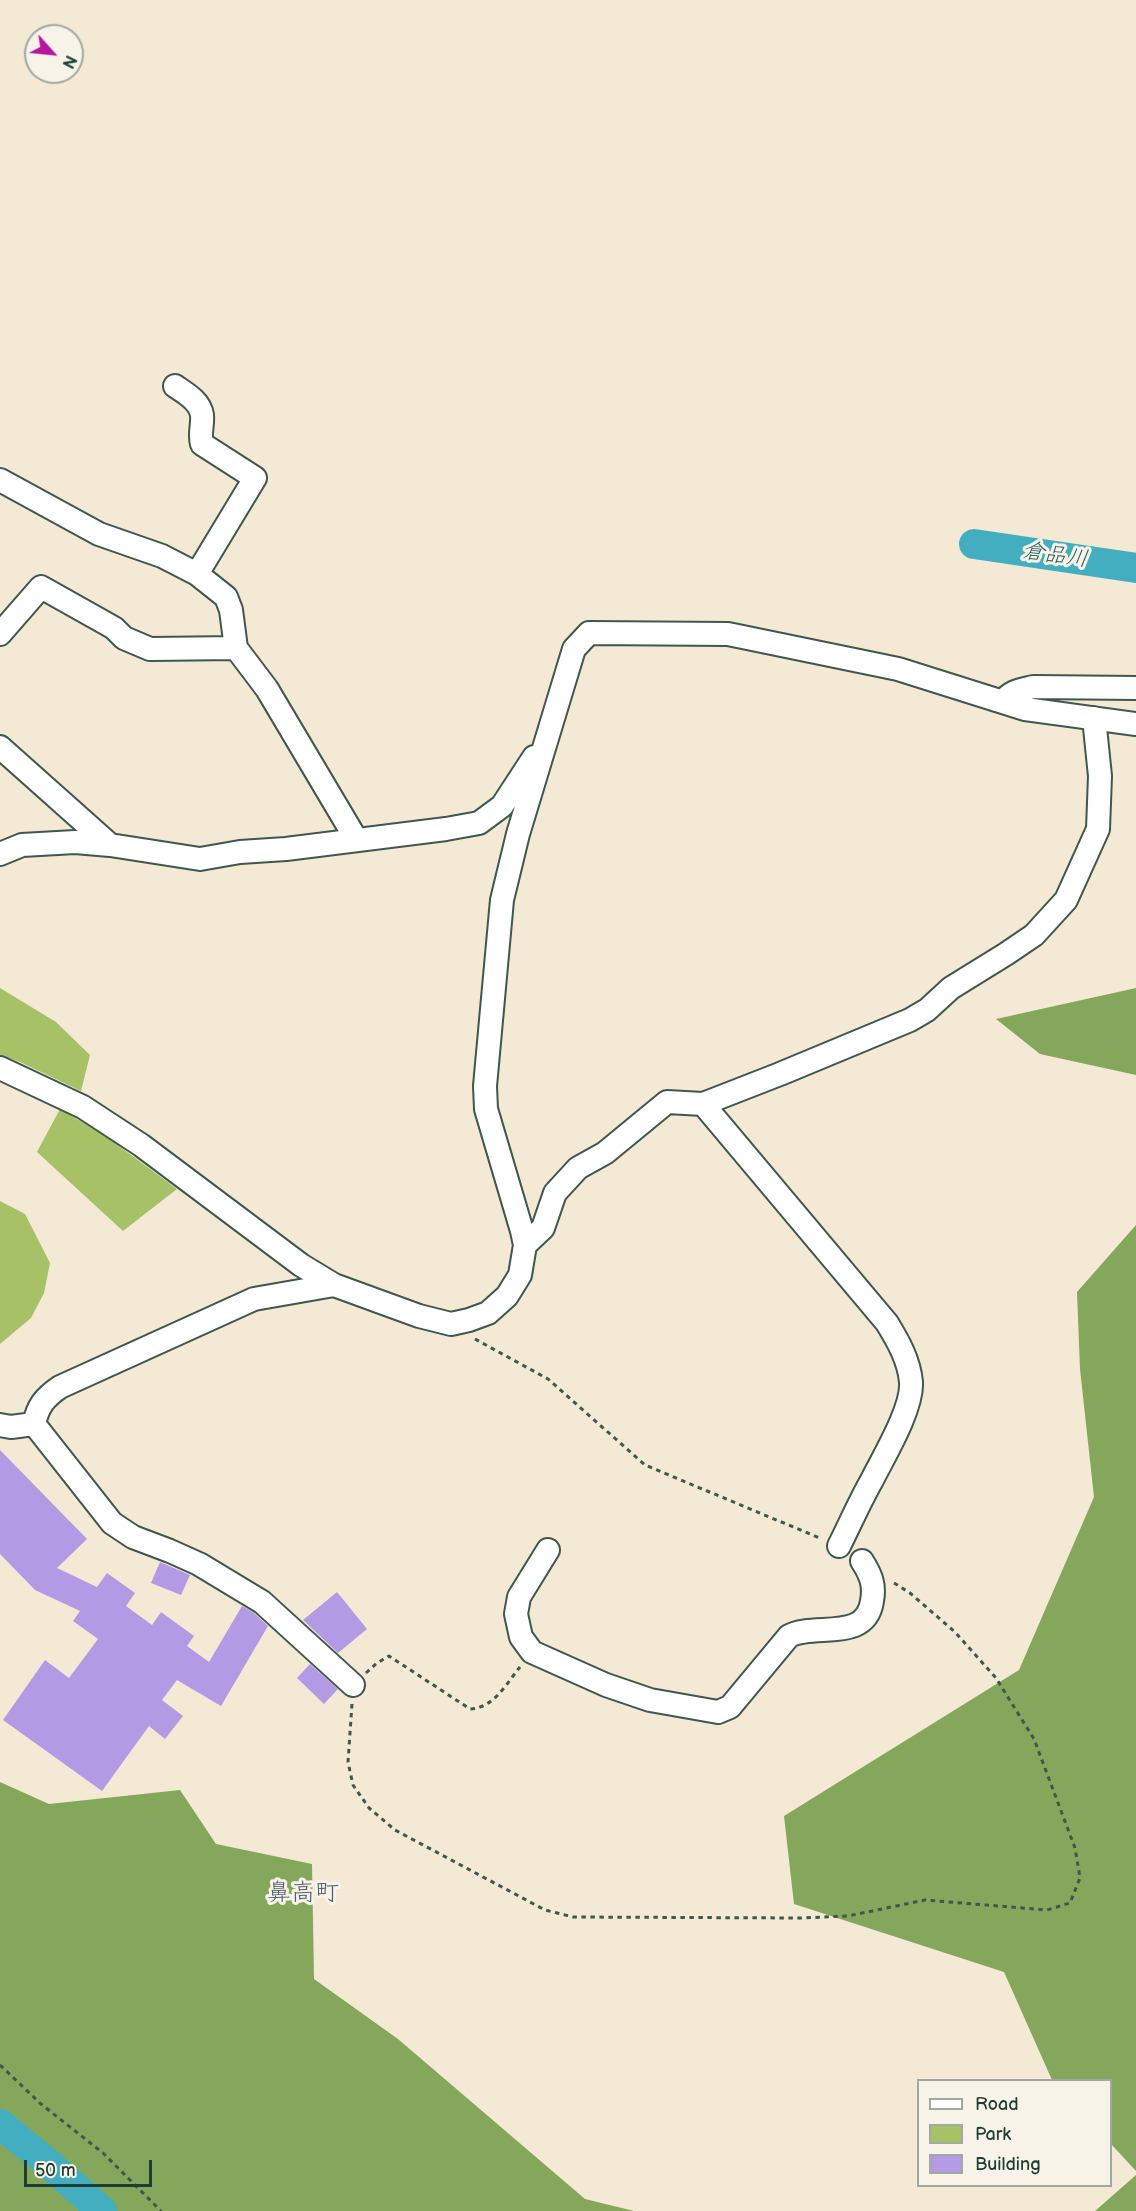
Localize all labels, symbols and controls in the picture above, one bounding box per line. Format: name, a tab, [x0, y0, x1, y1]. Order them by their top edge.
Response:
north arrow	[24, 24, 84, 84]
text: N	[58, 52, 80, 71]
water label: 倉品川	[1020, 538, 1090, 574]
district label: 鼻高町	[267, 1880, 339, 1908]
legend	[917, 2079, 1112, 2187]
text: Road	[975, 2094, 1019, 2115]
text: Park	[975, 2124, 1011, 2145]
scale bar	[27, 2148, 154, 2186]
text: Building	[975, 2154, 1041, 2175]
text: 50 m	[35, 2160, 76, 2181]

